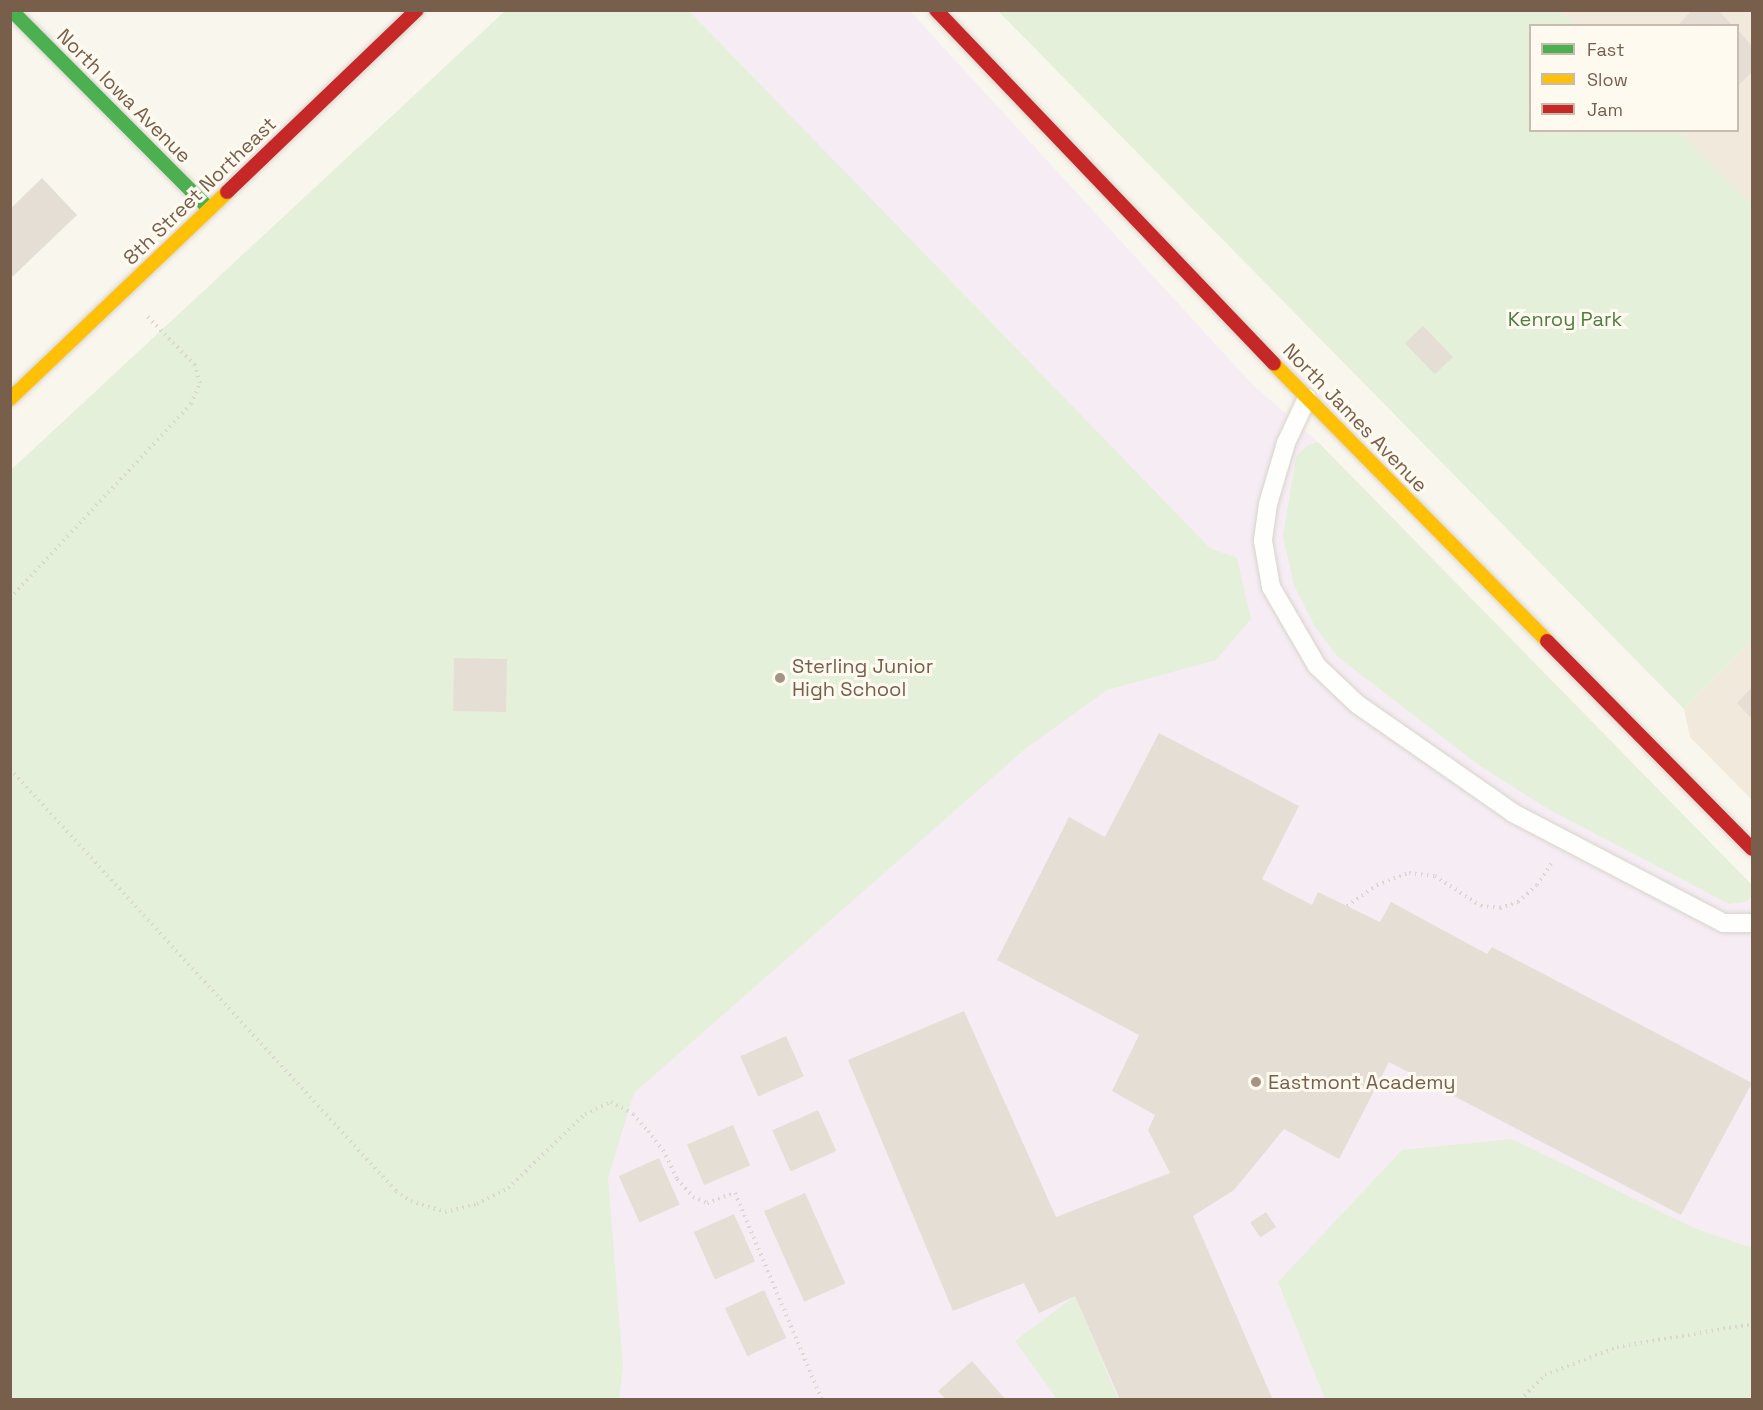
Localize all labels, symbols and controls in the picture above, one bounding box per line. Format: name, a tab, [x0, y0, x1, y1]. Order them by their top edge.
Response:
street label: North Iowa Avenue	[52, 24, 196, 168]
legend	[1529, 24, 1739, 132]
text: Fast	[1587, 38, 1624, 61]
text: Slow	[1587, 68, 1628, 91]
text: Jam	[1587, 98, 1623, 121]
street label: 8th Street Northeast	[119, 112, 281, 270]
park label: Kenroy Park	[1508, 307, 1622, 331]
street label: North James Avenue	[1278, 338, 1432, 498]
place label: Sterling Junior High School	[792, 654, 933, 701]
marker: Sterling Junior High School	[773, 671, 787, 685]
place label: Eastmont Academy	[1268, 1070, 1456, 1094]
marker: Eastmont Academy	[1249, 1075, 1263, 1089]

